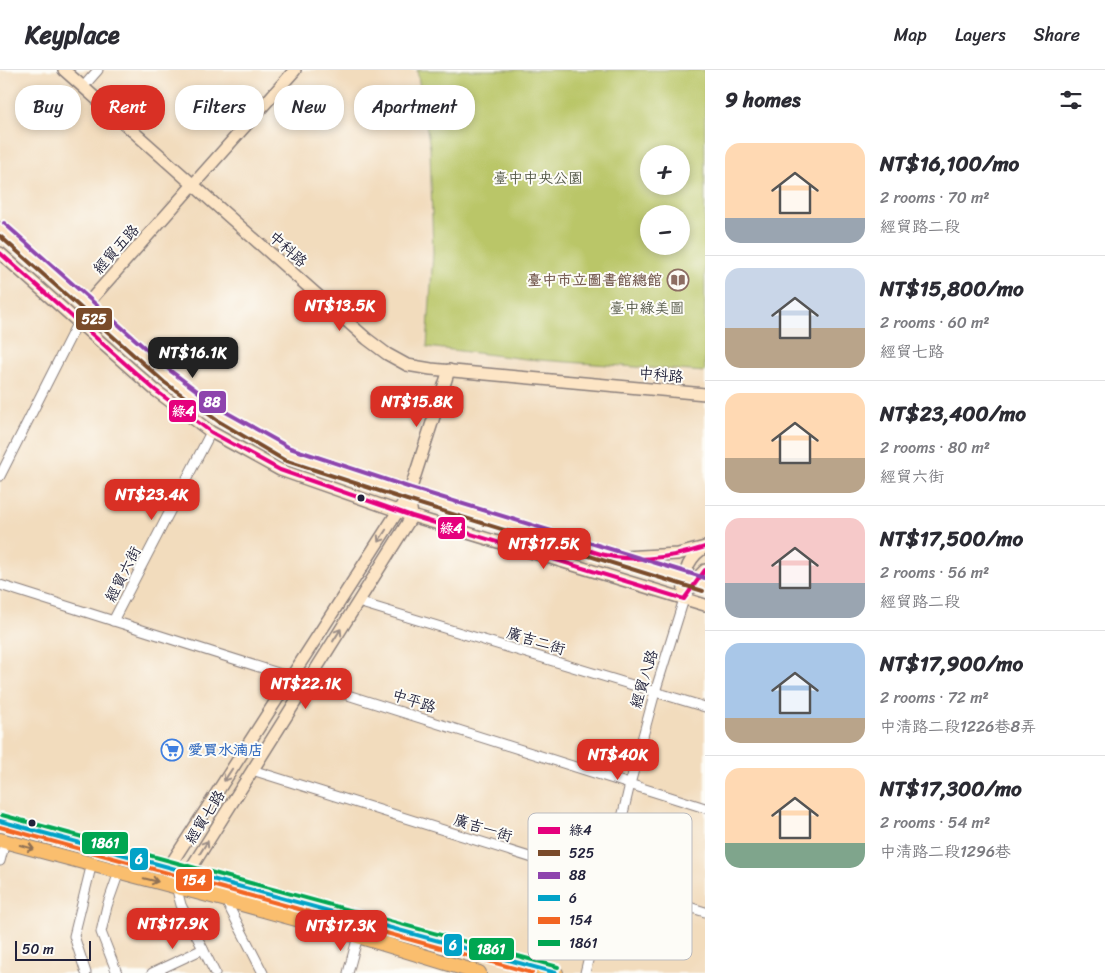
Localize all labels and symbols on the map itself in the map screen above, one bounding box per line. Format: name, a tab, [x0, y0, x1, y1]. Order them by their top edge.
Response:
park label: 臺中中央公園	[493, 165, 583, 191]
street label: 經貿五路	[86, 218, 146, 280]
street label: 中科路	[263, 224, 313, 274]
place label: 臺中市立圖書館總館	[527, 267, 662, 293]
library icon: 臺中市立圖書館總館	[666, 268, 690, 292]
pin: NT$13.5K	[288, 290, 392, 332]
park label: 臺中綠美圖	[609, 295, 685, 321]
line badge: 525	[75, 307, 113, 331]
text: 525	[81, 307, 107, 332]
pin: NT$16.1K	[141, 336, 245, 379]
street label: 中科路	[637, 360, 685, 390]
pin: NT$15.8K	[365, 386, 469, 428]
line badge: 88	[198, 390, 227, 414]
text: 88	[203, 390, 221, 415]
line badge: 綠4	[168, 399, 197, 423]
text: 綠4	[172, 399, 195, 424]
pin: NT$23.4K	[100, 478, 204, 521]
unlabelled marker	[356, 493, 366, 503]
line badge: 綠4	[437, 516, 466, 540]
text: 綠4	[440, 516, 463, 541]
one-way arrow	[377, 528, 387, 542]
pin: NT$17.5K	[492, 528, 596, 570]
street label: 經貿六街	[98, 541, 148, 607]
street label: 廣吉二街	[504, 620, 568, 662]
one-way arrow	[332, 628, 343, 642]
street label: 經貿八路	[623, 647, 665, 711]
pin: NT$22.1K	[254, 668, 358, 710]
street label: 中平路	[389, 682, 439, 720]
place label: 愛買水湳店	[188, 737, 263, 763]
supermarket icon: 愛買水湳店	[160, 738, 184, 762]
pin: NT$40K	[577, 738, 659, 781]
one-way arrow	[223, 768, 233, 782]
street label: 經貿七路	[178, 785, 232, 849]
street label: 廣吉一街	[451, 807, 515, 849]
legend	[528, 813, 692, 960]
unlabelled marker	[27, 818, 37, 828]
text: 綠4	[569, 818, 592, 843]
line badge: 1861	[81, 831, 129, 855]
text: 1861	[91, 831, 119, 856]
one-way arrow	[200, 840, 210, 854]
text: 525	[569, 841, 595, 866]
one-way arrow	[18, 843, 34, 852]
line badge: 6	[129, 847, 149, 871]
text: 6	[134, 847, 143, 872]
text: 88	[569, 863, 586, 888]
line badge: 154	[175, 868, 213, 892]
text: 154	[182, 868, 206, 893]
one-way arrow	[143, 875, 159, 885]
text: 6	[569, 886, 577, 911]
pin: NT$17.9K	[121, 908, 225, 950]
text: 154	[569, 908, 593, 933]
pin: NT$17.3K	[289, 910, 393, 952]
text: 1861	[569, 931, 597, 956]
line badge: 6	[443, 933, 463, 957]
text: 6	[448, 933, 457, 958]
line badge: 1861	[468, 937, 515, 961]
text: 1861	[477, 937, 505, 962]
scale bar	[15, 938, 91, 961]

